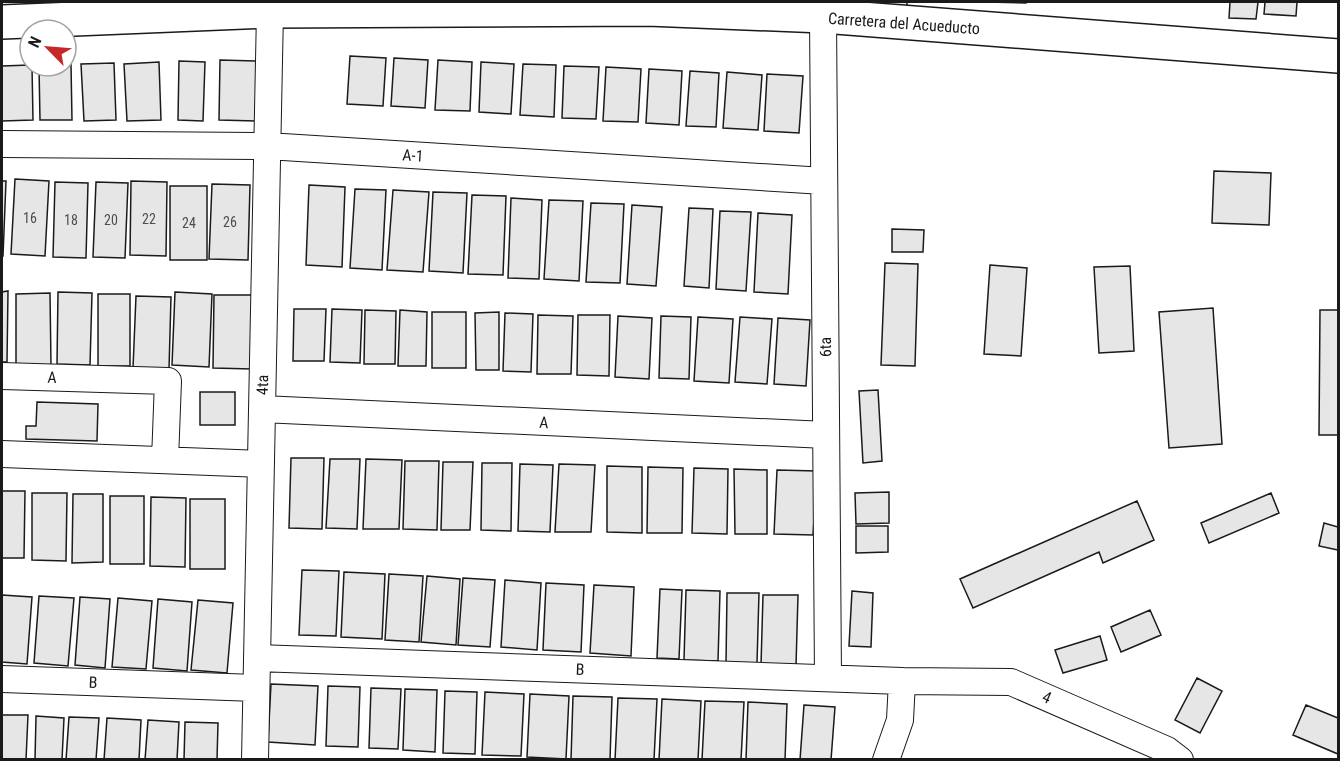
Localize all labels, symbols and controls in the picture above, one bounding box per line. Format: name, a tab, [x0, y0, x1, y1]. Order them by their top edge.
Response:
street label: Carretera del Acueducto	[827, 9, 981, 38]
north arrow	[18, 18, 78, 78]
text: N	[24, 33, 46, 50]
street label: A-1	[402, 145, 424, 166]
house number: 16	[23, 210, 37, 226]
house number: 22	[142, 211, 156, 227]
house number: 18	[64, 212, 78, 228]
house number: 20	[104, 212, 118, 228]
house number: 26	[223, 214, 237, 230]
house number: 24	[182, 215, 196, 231]
street label: 6ta	[816, 337, 835, 357]
street label: A	[47, 368, 57, 387]
street label: 4ta	[253, 375, 272, 395]
street label: A	[539, 413, 549, 432]
street label: B	[575, 660, 585, 679]
street label: B	[88, 673, 98, 692]
street label: 4	[1039, 687, 1054, 708]

